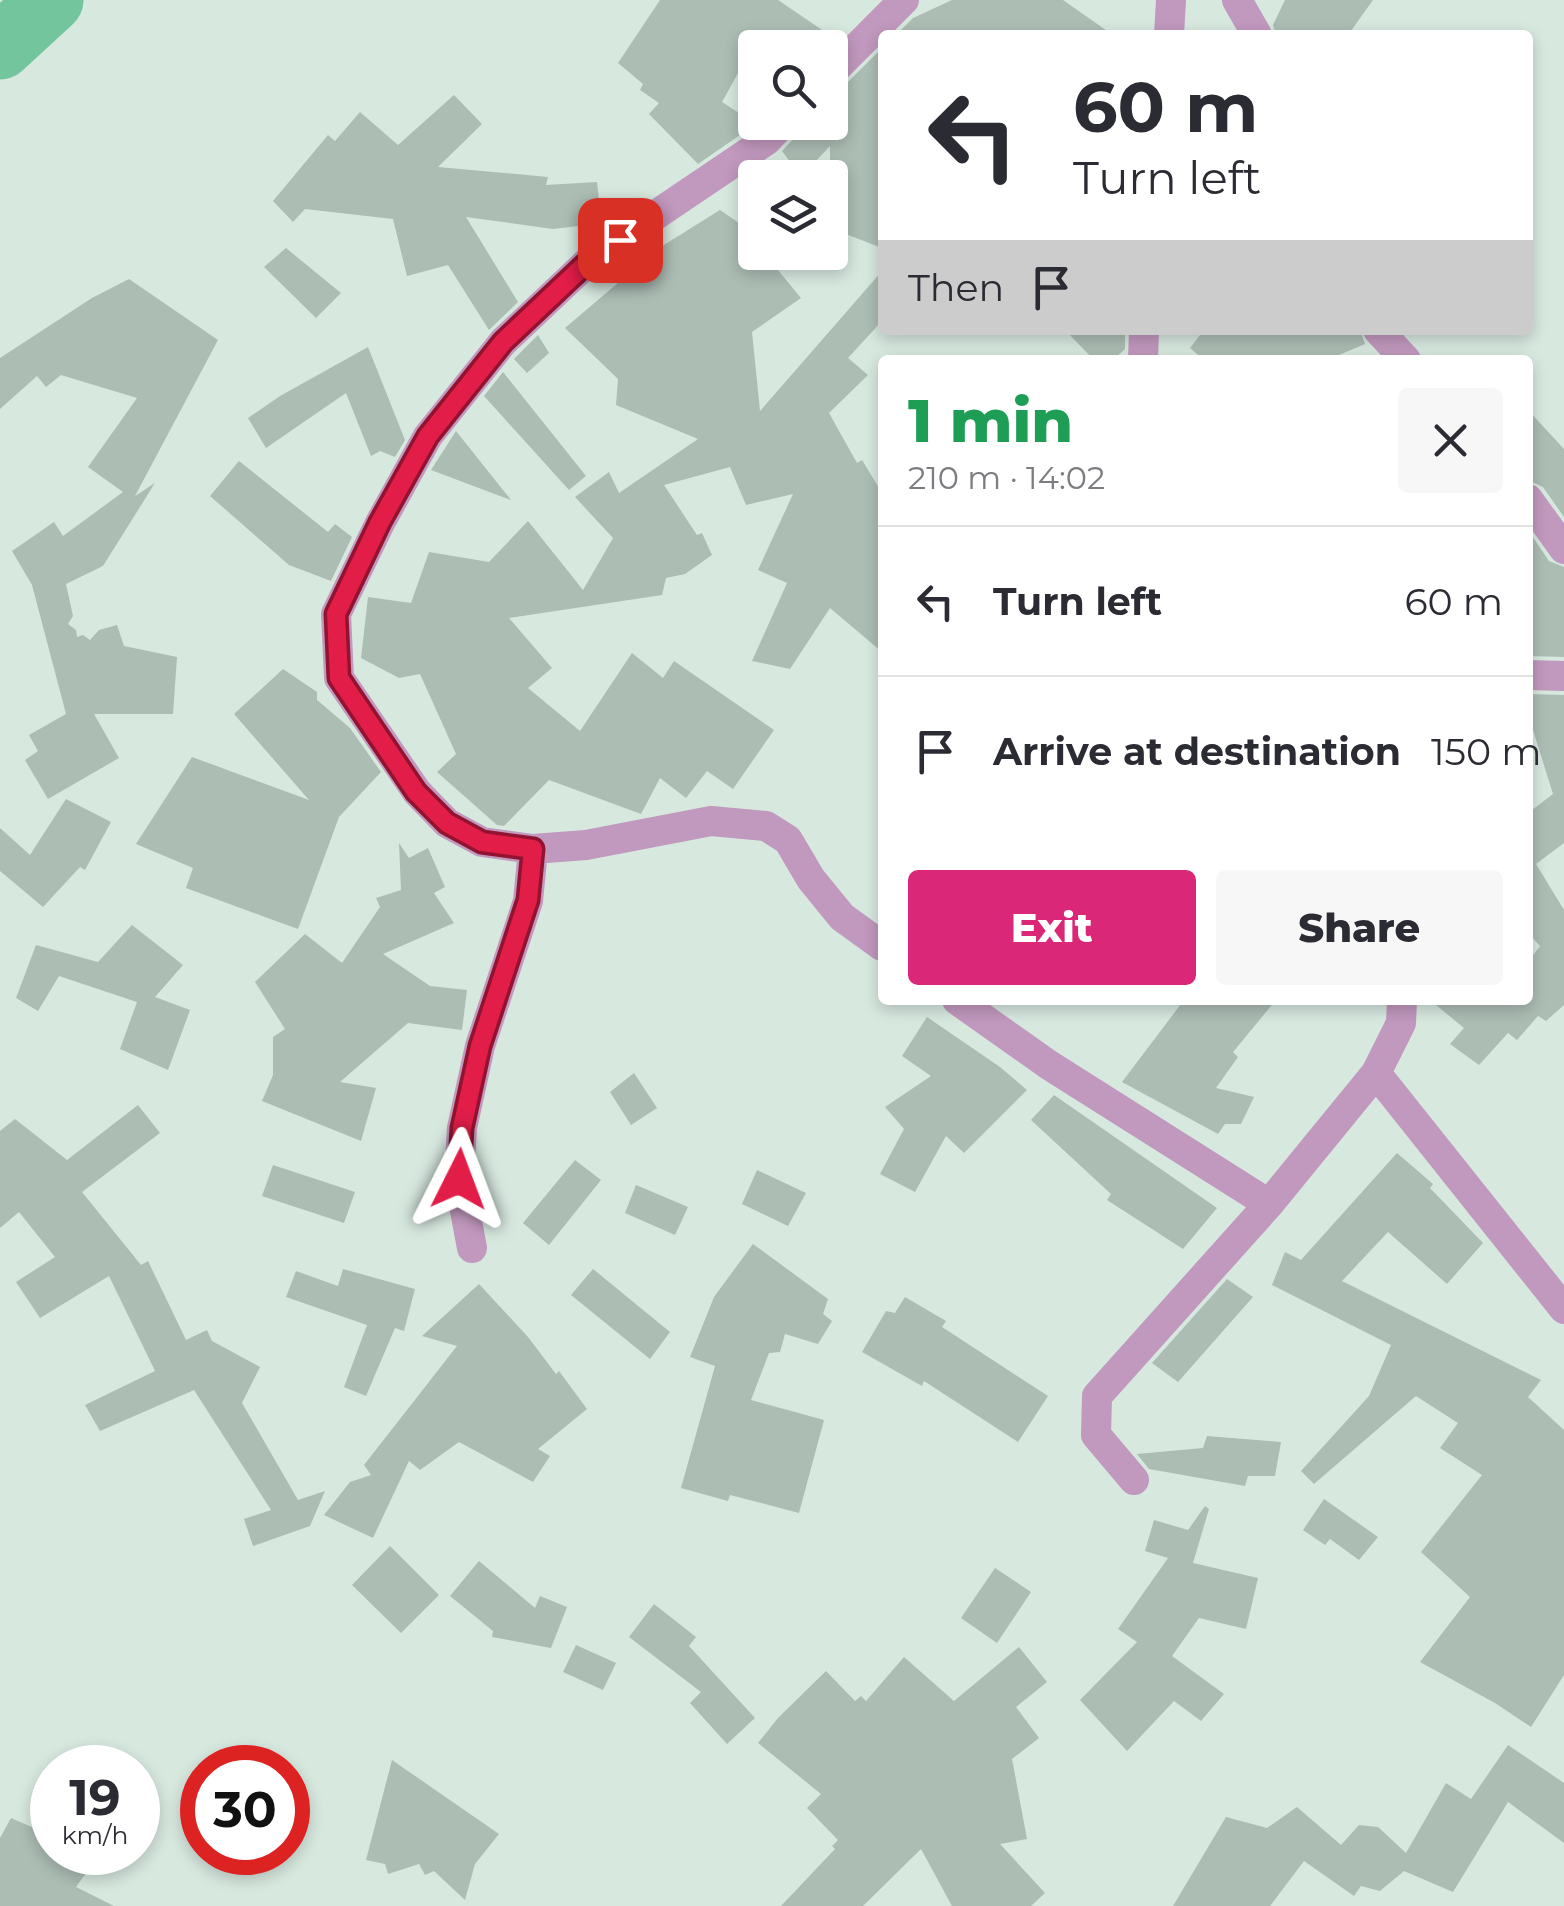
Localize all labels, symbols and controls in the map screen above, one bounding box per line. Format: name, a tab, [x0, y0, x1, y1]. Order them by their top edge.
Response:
map controls	[738, 30, 848, 270]
button: search	[738, 30, 848, 140]
text: 60 m	[1073, 64, 1258, 150]
icon: left	[908, 70, 1038, 200]
text: Turn left	[1073, 150, 1261, 205]
button: layers	[738, 160, 848, 270]
pin	[578, 198, 663, 283]
icon: arrive	[593, 213, 648, 268]
icon: arrive	[1024, 260, 1079, 315]
text: Then	[908, 264, 1004, 311]
text: 1 min	[908, 384, 1073, 457]
button: close	[1398, 388, 1503, 493]
text: 210 m · 14:02	[908, 458, 1105, 497]
icon: left	[908, 574, 963, 629]
text: Turn left	[993, 578, 1162, 625]
text: 60 m	[1404, 578, 1503, 625]
icon: arrive	[908, 724, 963, 779]
text: Arrive at destination	[993, 728, 1401, 775]
text: 150 m	[1431, 728, 1542, 775]
button: Exit	[908, 870, 1196, 985]
button: Share	[1216, 870, 1503, 985]
position arrow	[407, 1127, 511, 1231]
speed limit sign: 30	[180, 1745, 310, 1875]
text: 19	[69, 1767, 121, 1828]
text: km/h	[62, 1820, 128, 1850]

